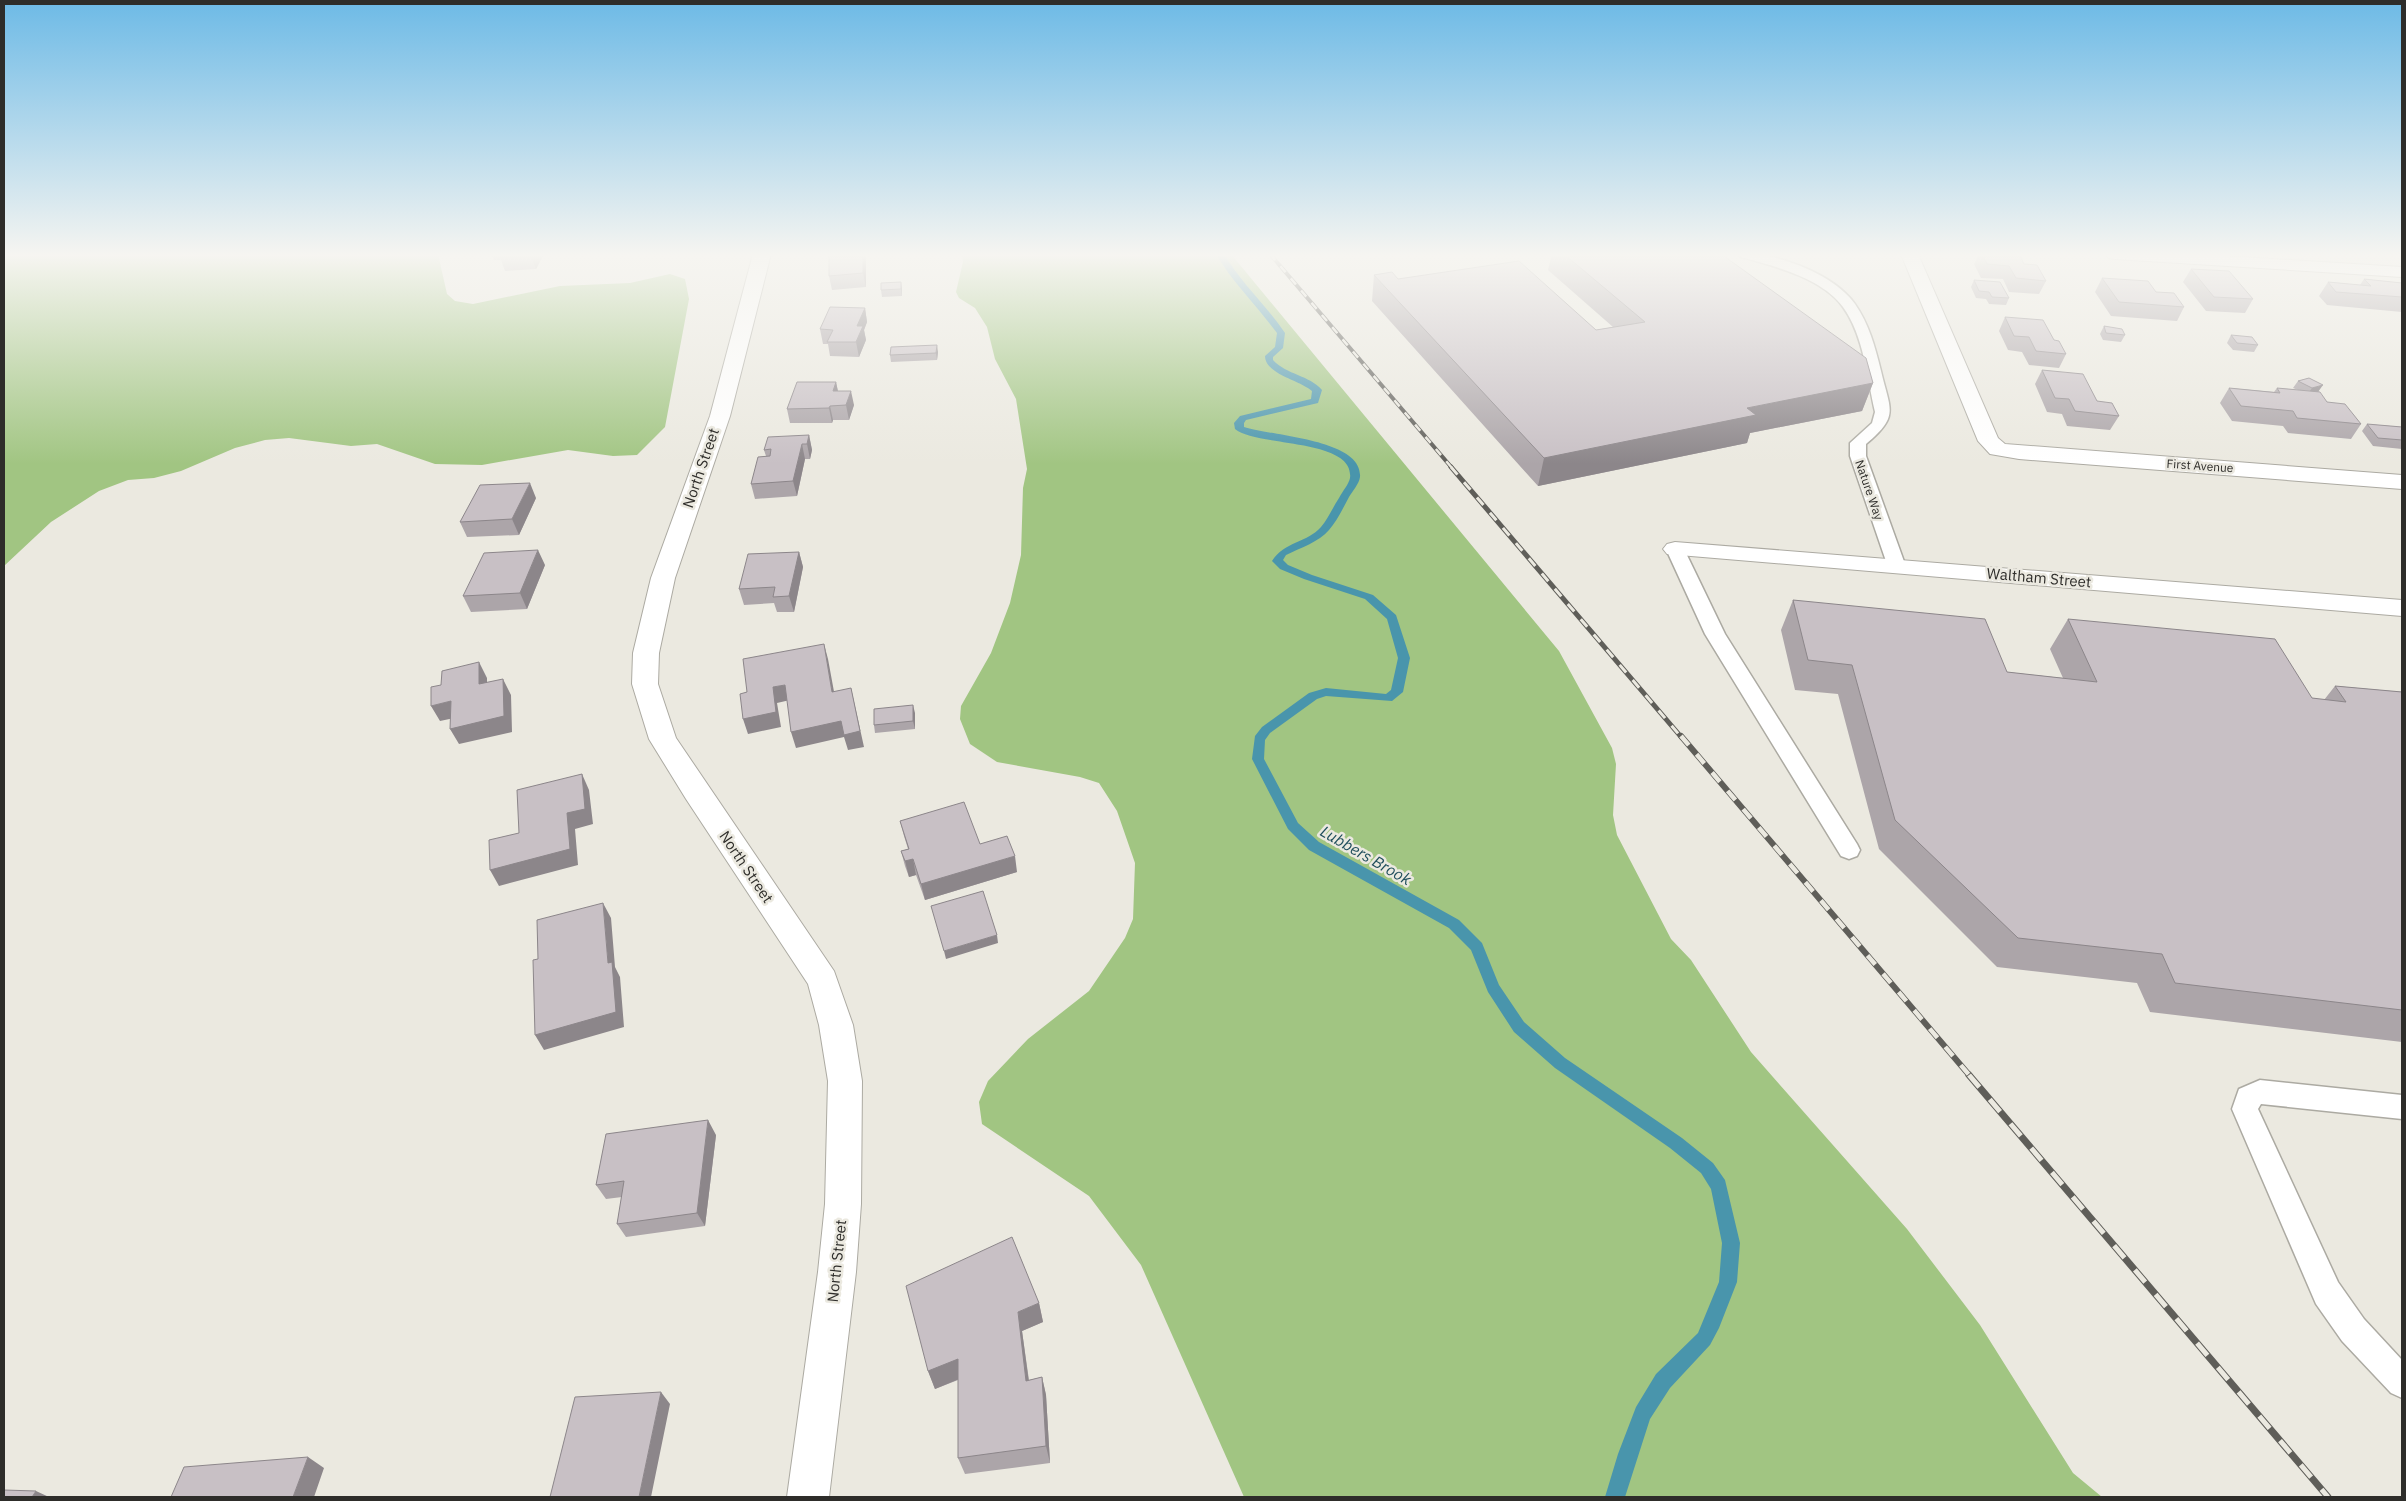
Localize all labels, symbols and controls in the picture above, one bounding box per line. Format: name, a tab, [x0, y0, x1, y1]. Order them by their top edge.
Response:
street label: North Street	[678, 425, 723, 510]
street label: First Avenue	[2166, 456, 2234, 475]
street label: Nature Way	[1852, 458, 1887, 522]
street label: Waltham Street	[1986, 563, 2092, 592]
water label: Lubbers Brook	[1317, 821, 1416, 889]
street label: North Street	[715, 827, 778, 906]
street label: North Street	[823, 1219, 850, 1303]

